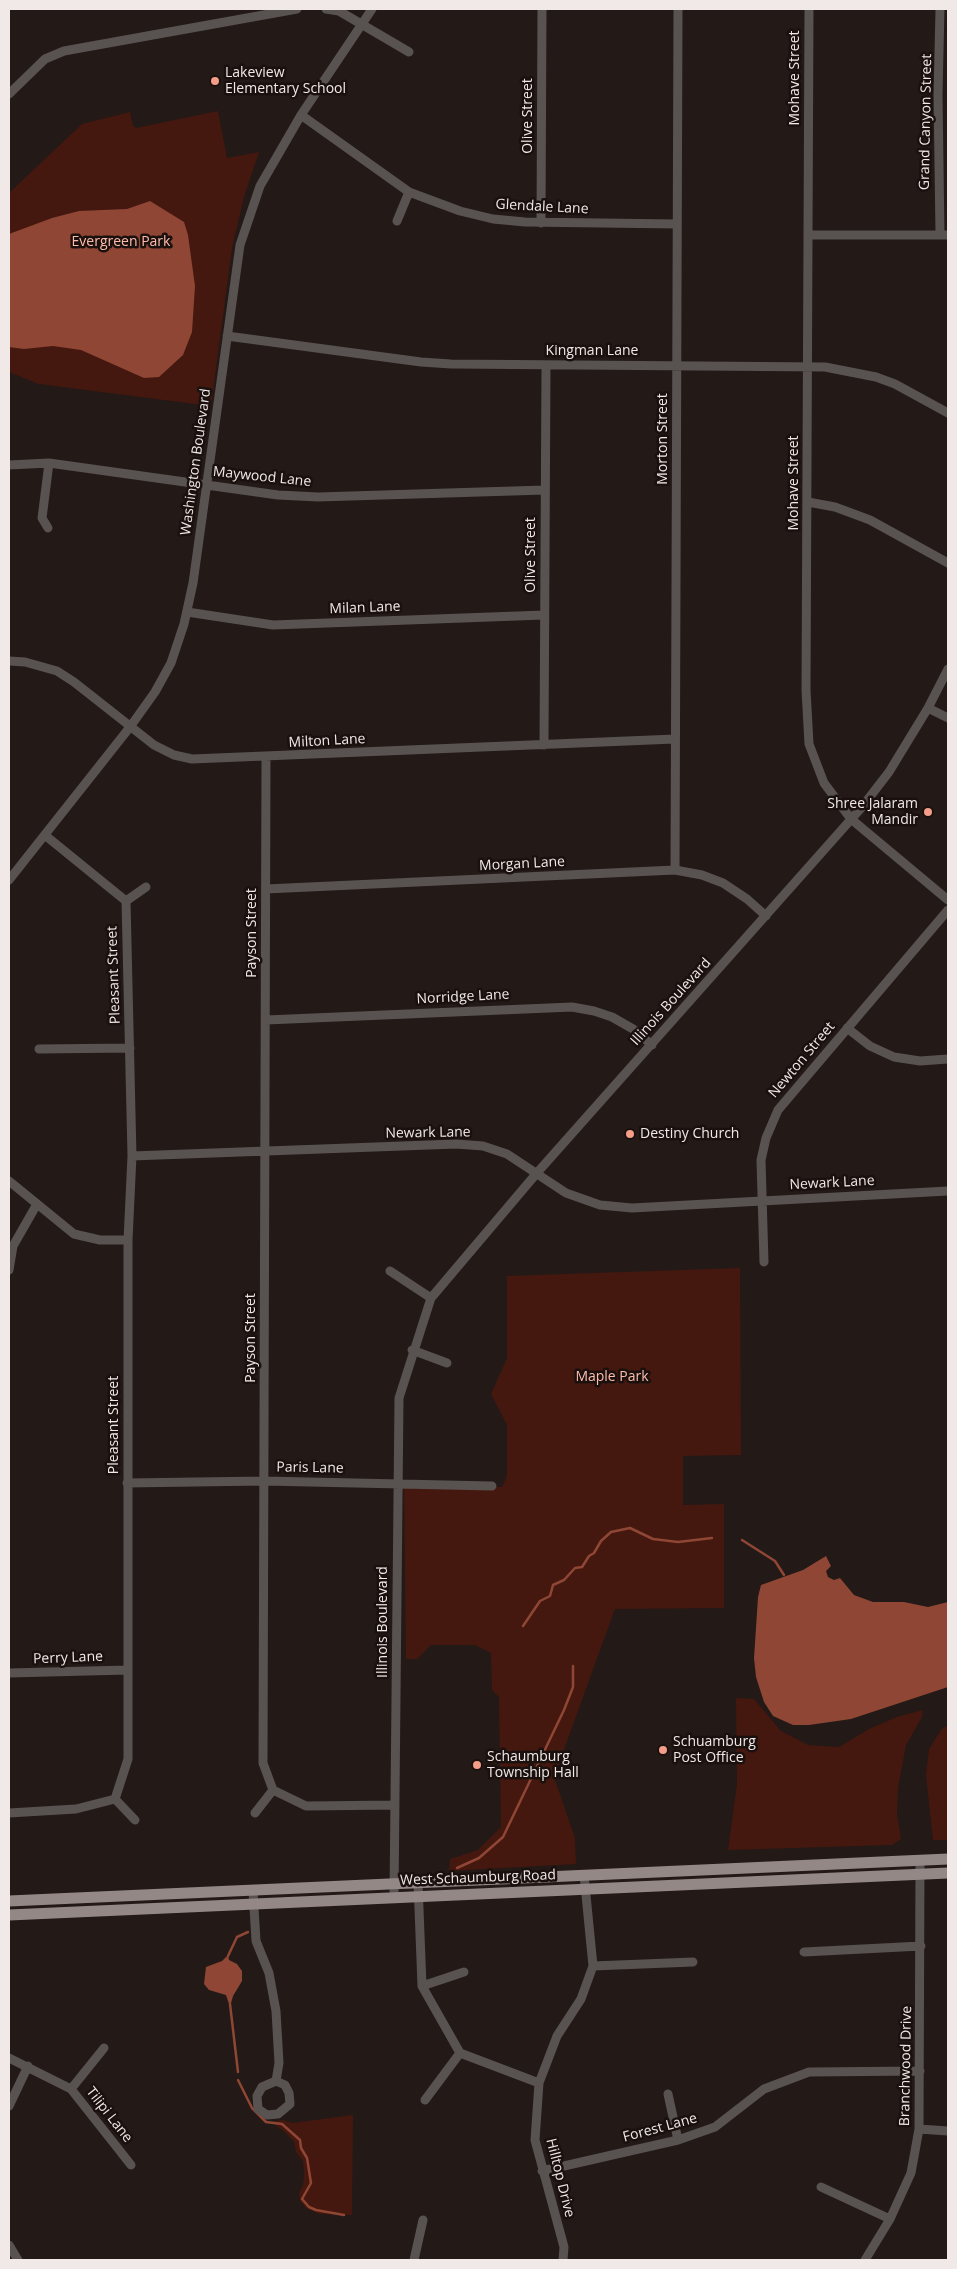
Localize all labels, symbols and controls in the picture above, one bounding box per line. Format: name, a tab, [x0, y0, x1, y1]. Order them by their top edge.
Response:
street label: Mohave Street	[787, 31, 803, 125]
street label: Grand Canyon Street	[916, 54, 936, 190]
place label: Lakeview Elementary School	[225, 65, 346, 98]
marker: Lakeview Elementary School	[209, 75, 221, 87]
street label: Olive Street	[520, 78, 536, 154]
street label: Glendale Lane	[495, 196, 589, 218]
park label: Evergreen Park	[72, 234, 170, 250]
street label: Kingman Lane	[546, 343, 638, 359]
street label: Washington Boulevard	[177, 388, 215, 536]
street label: Morton Street	[655, 393, 671, 485]
street label: Mohave Street	[786, 436, 802, 530]
street label: Maywood Lane	[212, 463, 312, 491]
street label: Olive Street	[523, 517, 539, 593]
street label: Milan Lane	[329, 598, 401, 618]
street label: Milton Lane	[288, 731, 366, 751]
place label: Shree Jalaram Mandir	[827, 796, 918, 829]
marker: Shree Jalaram Mandir	[922, 806, 934, 818]
street label: Morgan Lane	[479, 853, 565, 875]
street label: Payson Street	[244, 888, 260, 978]
street label: Pleasant Street	[104, 926, 124, 1024]
street label: Illinois Boulevard	[627, 955, 715, 1049]
street label: Norridge Lane	[416, 986, 510, 1008]
street label: Newton Street	[765, 1019, 839, 1101]
street label: Newark Lane	[385, 1124, 471, 1142]
place label: Destiny Church	[640, 1126, 739, 1142]
marker: Destiny Church	[624, 1128, 636, 1140]
street label: Newark Lane	[789, 1172, 875, 1194]
street label: Payson Street	[243, 1293, 259, 1383]
park label: Maple Park	[575, 1369, 649, 1385]
street label: Pleasant Street	[106, 1376, 122, 1474]
street label: Paris Lane	[276, 1459, 344, 1477]
street label: Illinois Boulevard	[375, 1566, 391, 1678]
street label: Perry Lane	[33, 1648, 103, 1668]
place label: Schuamburg Post Office	[673, 1734, 756, 1766]
marker: Schuamburg Post Office	[657, 1744, 669, 1756]
place label: Schaumburg Township Hall	[487, 1749, 579, 1781]
marker: Schaumburg Township Hall	[471, 1759, 483, 1771]
street label: West Schaumburg Road	[400, 1867, 556, 1889]
street label: Branchwood Drive	[897, 2006, 915, 2126]
street label: Tilipi Lane	[82, 2084, 136, 2146]
street label: Forest Lane	[621, 2110, 699, 2146]
street label: Hilltop Drive	[542, 2137, 578, 2219]

